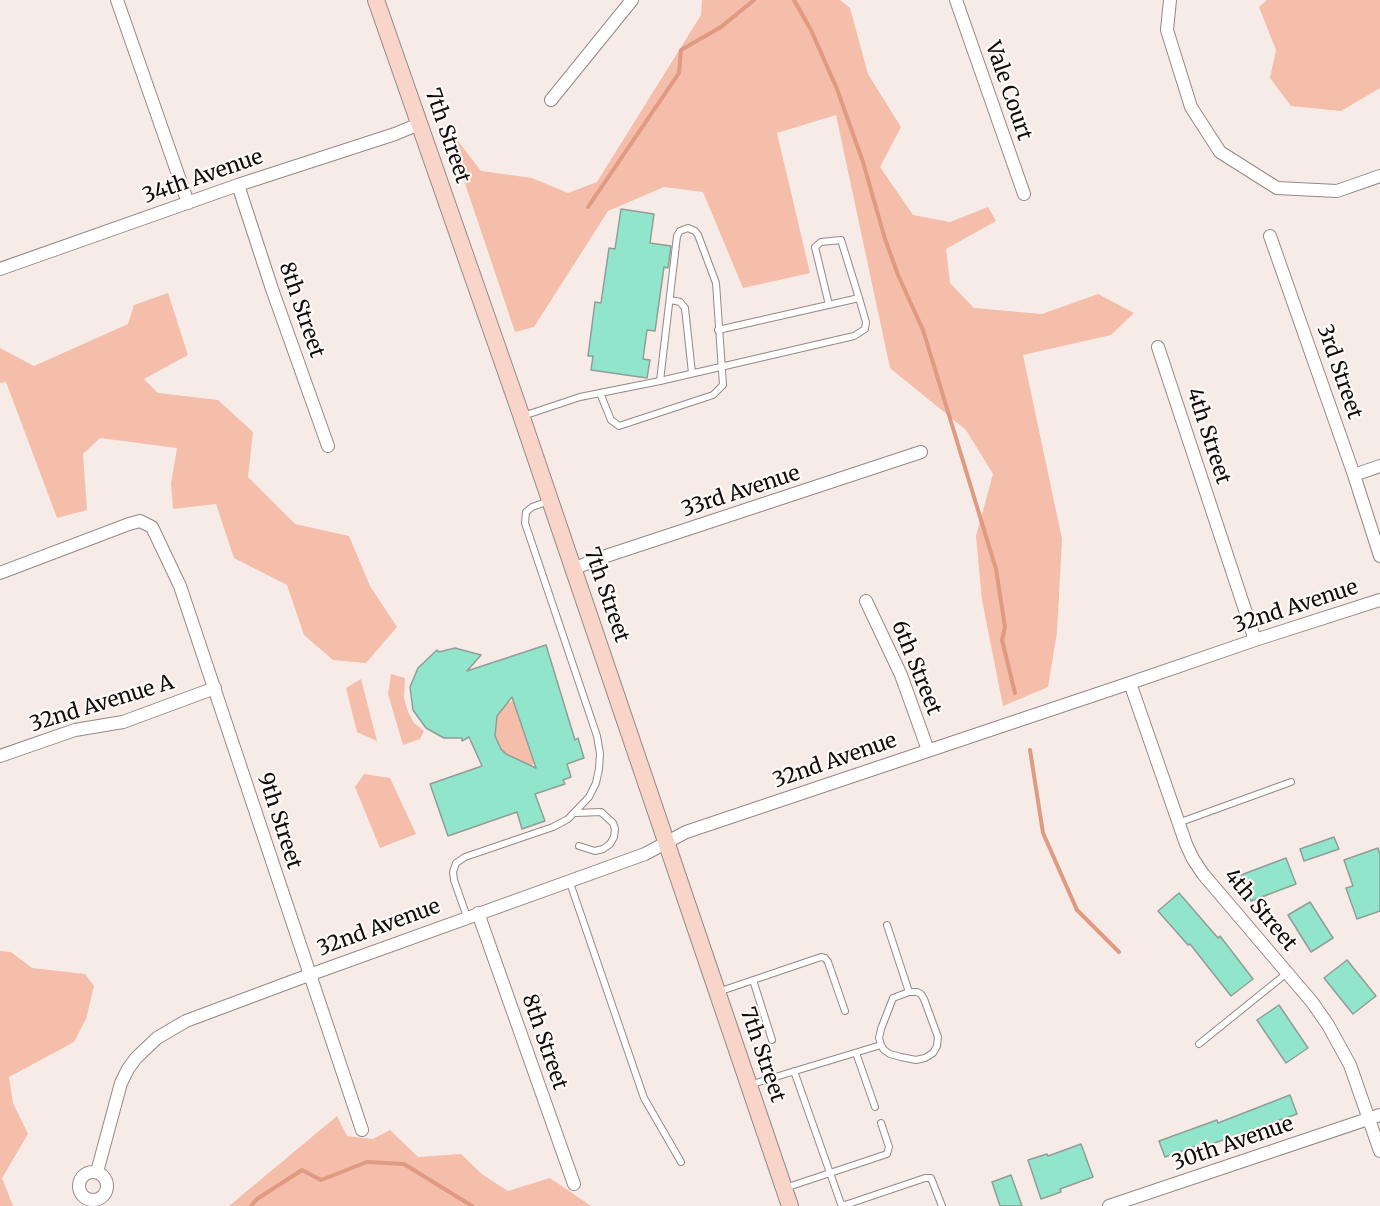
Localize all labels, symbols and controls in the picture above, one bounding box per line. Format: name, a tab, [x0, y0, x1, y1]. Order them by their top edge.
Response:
street label: Vale Court	[979, 38, 1037, 144]
street label: 7th Street	[419, 85, 475, 187]
street label: 34th Avenue	[140, 145, 266, 209]
street label: 8th Street	[273, 259, 329, 361]
street label: 3rd Street	[1311, 322, 1367, 422]
street label: 4th Street	[1181, 385, 1235, 487]
street label: 33rd Avenue	[679, 461, 803, 523]
street label: 7th Street	[578, 544, 634, 646]
street label: 32nd Avenue	[1231, 575, 1361, 639]
street label: 6th Street	[886, 617, 946, 719]
street label: 32nd Avenue A	[27, 670, 177, 738]
street label: 32nd Avenue	[770, 728, 900, 794]
street label: 9th Street	[252, 770, 306, 872]
street label: 4th Street	[1218, 864, 1302, 956]
street label: 32nd Avenue	[314, 894, 444, 962]
street label: 8th Street	[516, 991, 572, 1093]
street label: 7th Street	[734, 1004, 790, 1106]
street label: 30th Avenue	[1169, 1112, 1297, 1176]

